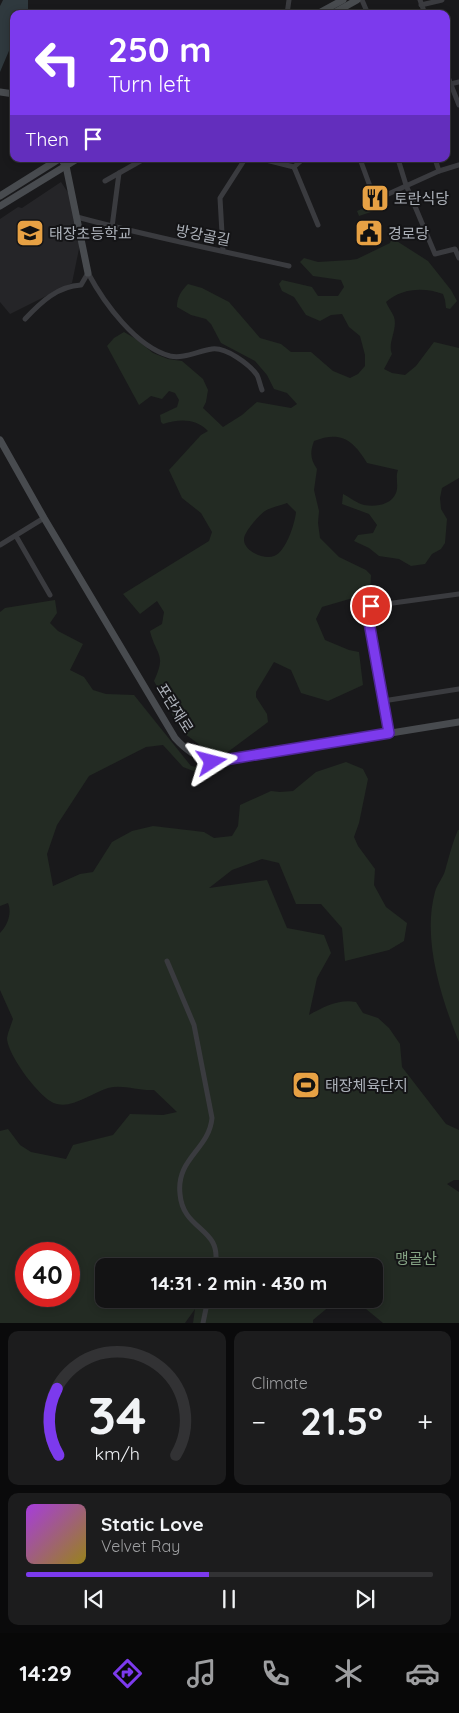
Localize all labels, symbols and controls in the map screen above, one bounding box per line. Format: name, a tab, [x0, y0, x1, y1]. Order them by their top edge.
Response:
text: 250 m	[108, 27, 212, 71]
icon: left	[25, 30, 90, 95]
text: Turn left	[108, 70, 191, 98]
icon: arrive	[79, 125, 107, 153]
text: Then	[25, 127, 69, 151]
restaurant icon: 토란식당	[360, 183, 390, 213]
place label: 토란식당	[394, 189, 449, 208]
school or university icon: 태장초등학교	[15, 218, 45, 248]
public building icon: 경로당	[354, 218, 384, 248]
street label: 방강골길	[174, 220, 232, 250]
place label: 태장초등학교	[49, 224, 132, 243]
place label: 경로당	[388, 224, 430, 243]
pin	[350, 585, 392, 627]
icon: arrive	[357, 592, 385, 620]
street label: 포란재로	[152, 680, 198, 736]
position arrow	[185, 735, 237, 787]
sports icon: 태장체육단지	[291, 1070, 321, 1100]
place label: 태장체육단지	[325, 1076, 408, 1095]
speed limit sign: 40	[15, 1242, 80, 1307]
park label: 맹골산	[395, 1249, 437, 1268]
text: 14:31 · 2 min · 430 m	[151, 1271, 327, 1295]
text: Climate	[252, 1373, 308, 1393]
text: 34	[87, 1382, 146, 1447]
text: 21.5°	[300, 1397, 383, 1445]
text: −	[252, 1404, 266, 1439]
text: +	[417, 1404, 433, 1439]
text: km/h	[94, 1442, 139, 1464]
text: Static Love	[101, 1512, 204, 1536]
text: Velvet Ray	[101, 1536, 180, 1556]
icon: previous	[80, 1585, 108, 1613]
icon: pause	[215, 1585, 243, 1613]
icon: next	[351, 1585, 379, 1613]
icon: directions	[110, 1656, 145, 1691]
icon: music	[184, 1656, 219, 1691]
icon: phone	[258, 1656, 293, 1691]
icon: climate	[331, 1656, 366, 1691]
icon: car	[405, 1656, 440, 1691]
text: 14:29	[19, 1659, 72, 1687]

